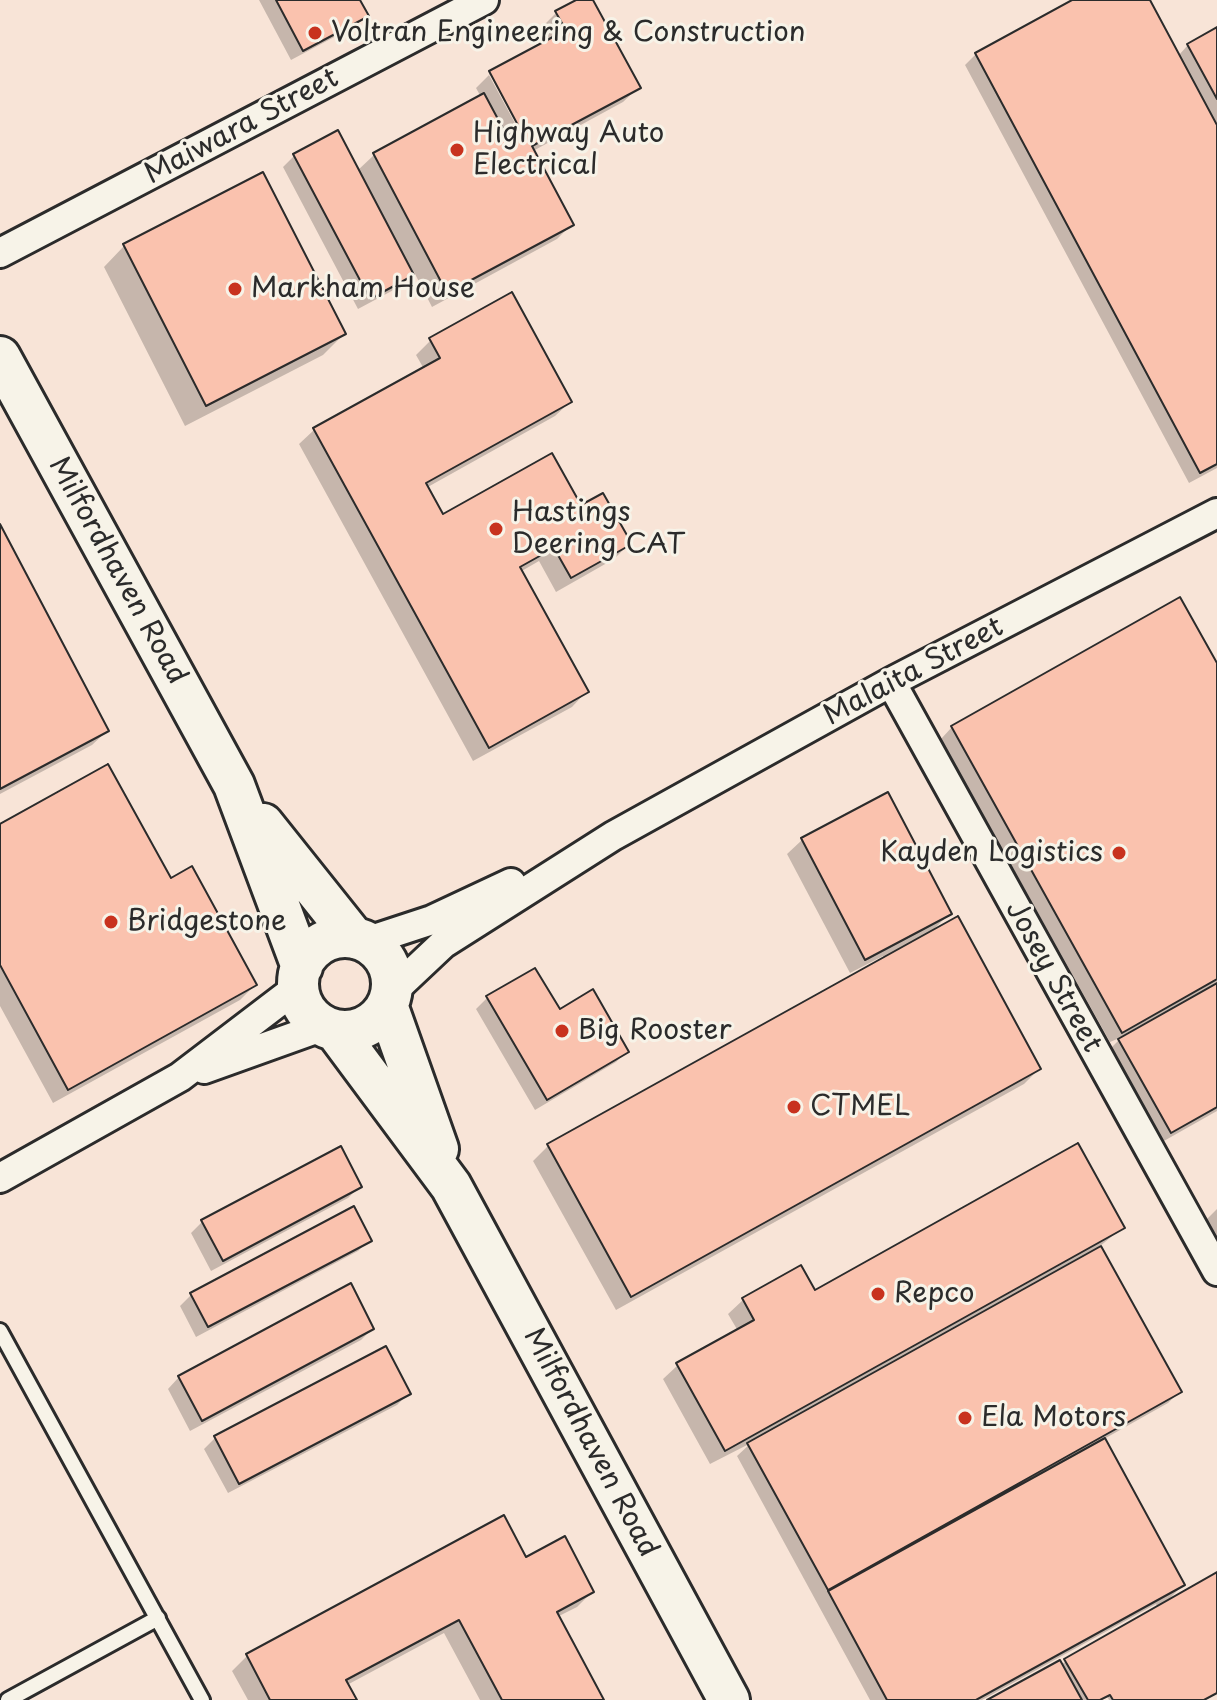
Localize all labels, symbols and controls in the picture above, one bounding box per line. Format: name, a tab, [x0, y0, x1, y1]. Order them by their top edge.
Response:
place label: Voltran Engineering & Construction	[331, 16, 806, 50]
marker: Voltran Engineering & Construction	[306, 24, 324, 42]
street label: Maiwara Street	[139, 62, 345, 192]
place label: Highway Auto Electrical	[473, 117, 664, 183]
marker: Highway Auto Electrical	[448, 141, 466, 159]
place label: Markham House	[251, 272, 475, 306]
marker: Markham House	[226, 280, 244, 298]
street label: Milfordhaven Road	[41, 452, 193, 690]
place label: Hastings Deering CAT	[512, 496, 685, 562]
marker: Hastings Deering CAT	[487, 520, 505, 538]
street label: Malaita Street	[819, 611, 1009, 733]
place label: Kayden Logistics	[880, 836, 1103, 870]
marker: Kayden Logistics	[1110, 844, 1128, 862]
street label: Josey Street	[998, 895, 1108, 1059]
place label: Bridgestone	[127, 905, 287, 939]
marker: Bridgestone	[102, 913, 120, 931]
place label: Big Rooster	[578, 1014, 731, 1048]
marker: Big Rooster	[553, 1022, 571, 1040]
place label: CTMEL	[810, 1090, 910, 1124]
marker: CTMEL	[785, 1098, 803, 1116]
place label: Repco	[894, 1277, 974, 1311]
marker: Repco	[869, 1285, 887, 1303]
street label: Milfordhaven Road	[515, 1323, 665, 1563]
place label: Ela Motors	[981, 1401, 1126, 1435]
marker: Ela Motors	[956, 1409, 974, 1427]

